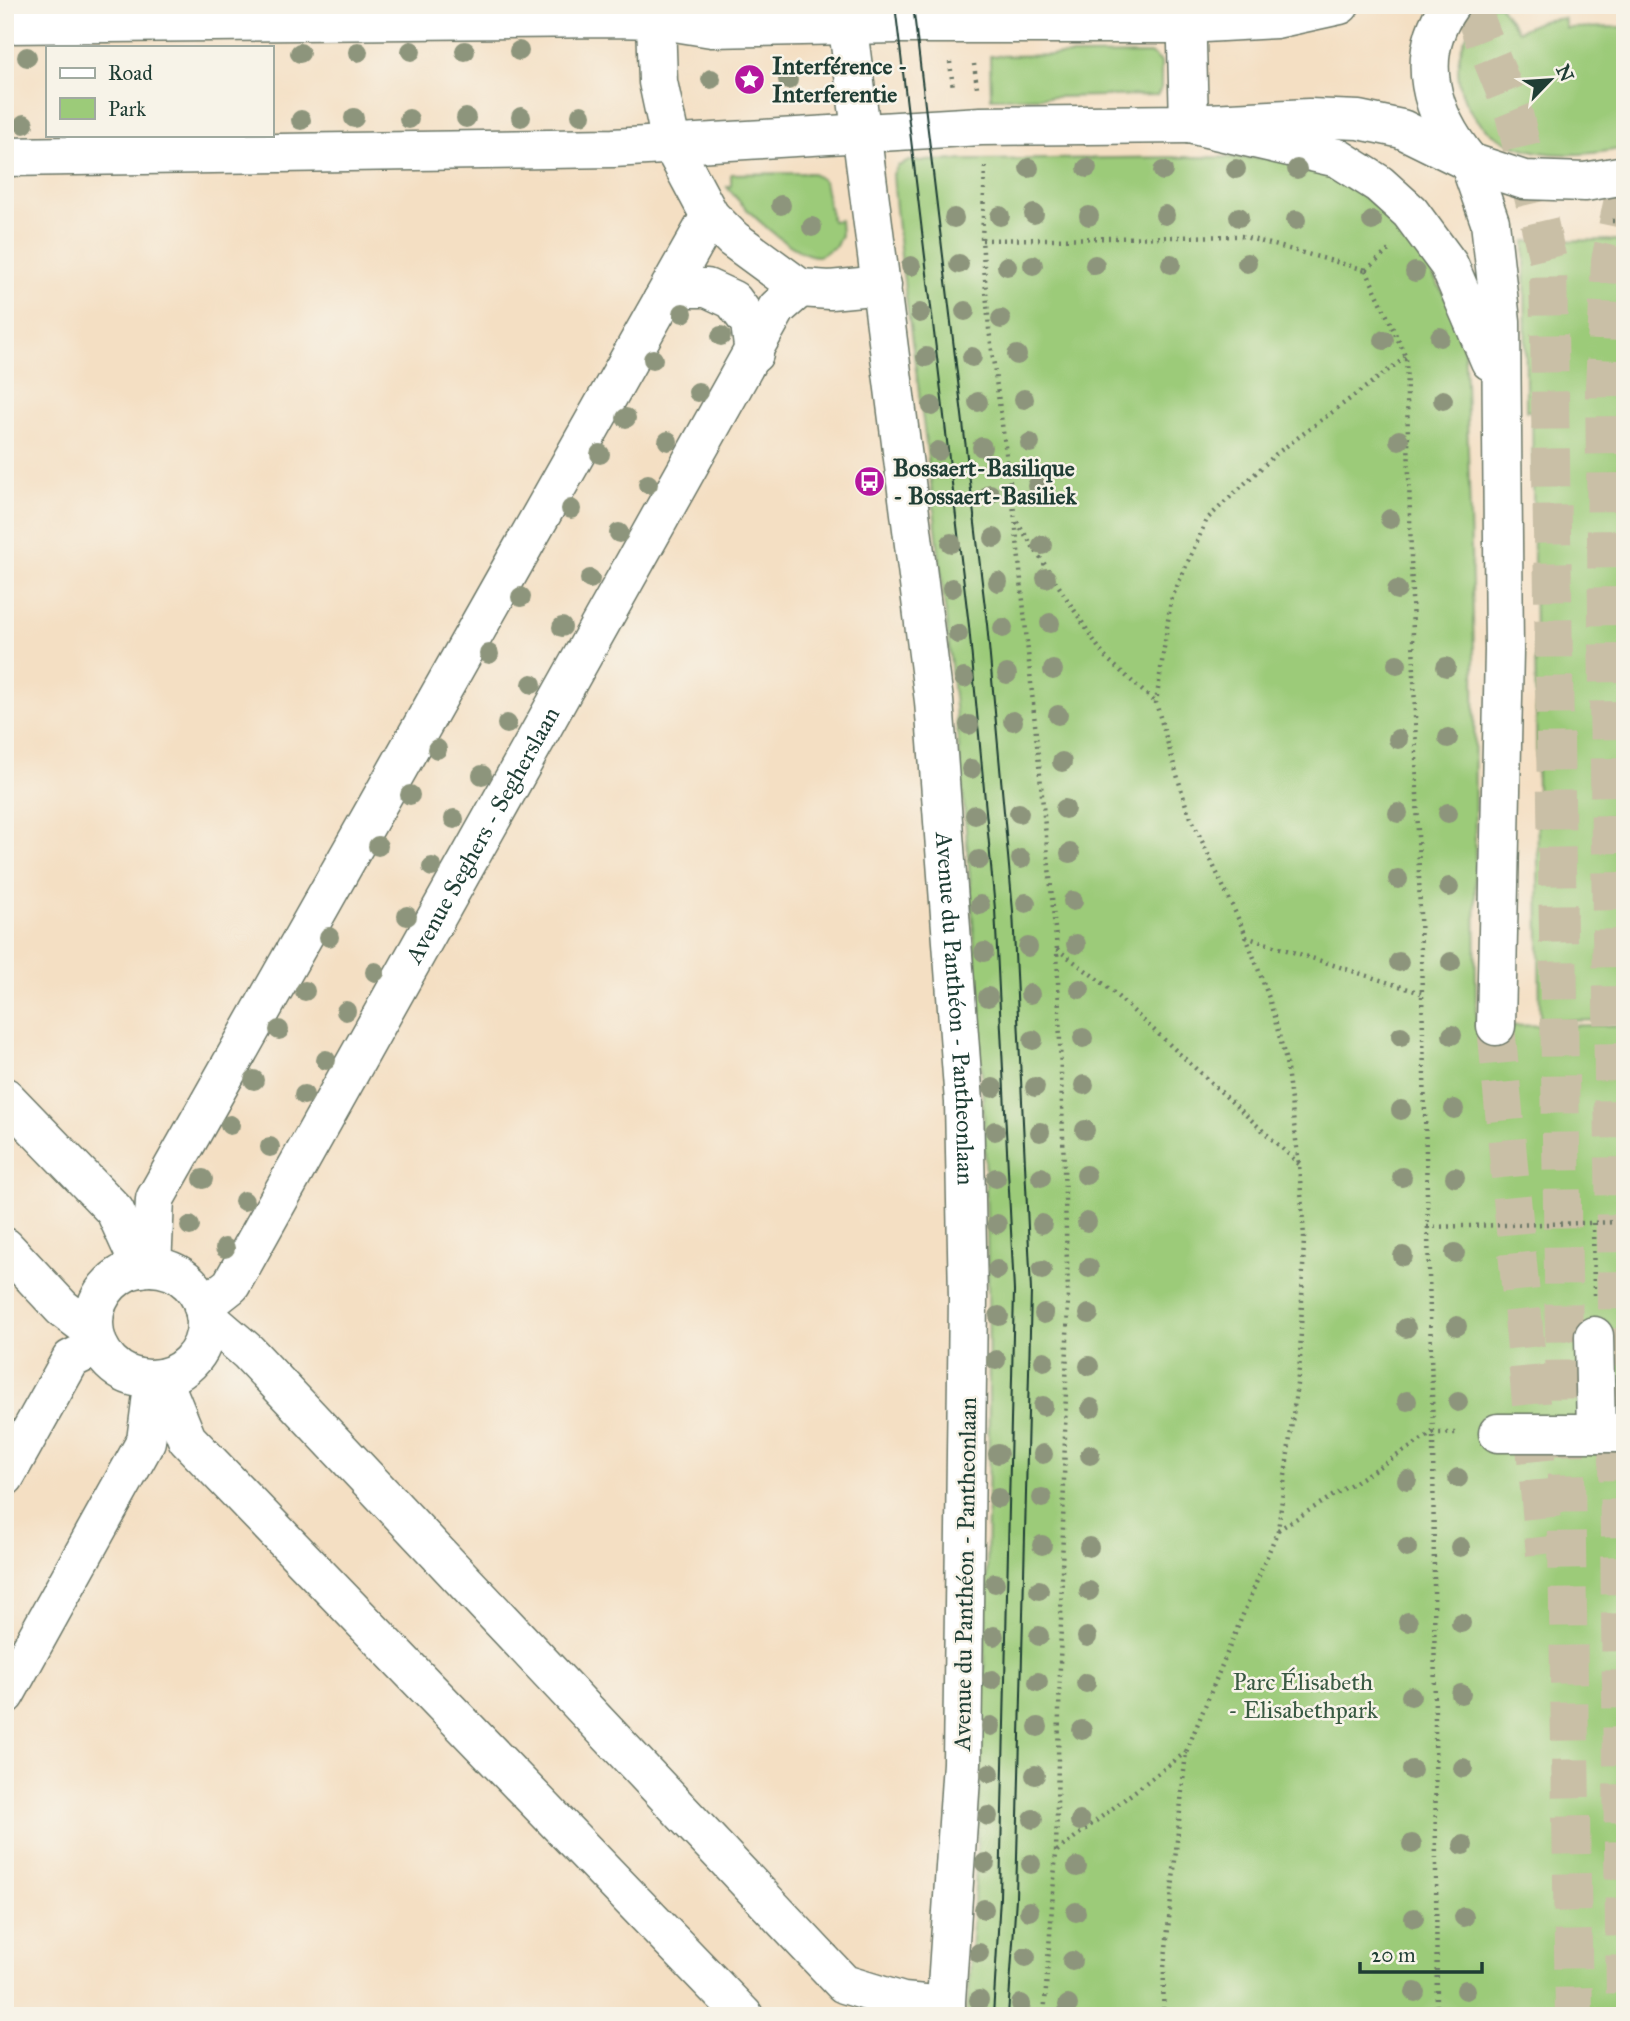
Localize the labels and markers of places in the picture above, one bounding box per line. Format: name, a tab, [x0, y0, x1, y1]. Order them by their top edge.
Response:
place label: Interférence - Interferentie	[772, 51, 908, 109]
place icon: Interférence - Interferentie	[732, 63, 766, 97]
place label: Bossaert-Basilique - Bossaert-Basiliek	[893, 453, 1077, 511]
bus stop icon: Bossaert-Basilique - Bossaert-Basiliek	[853, 465, 887, 499]

